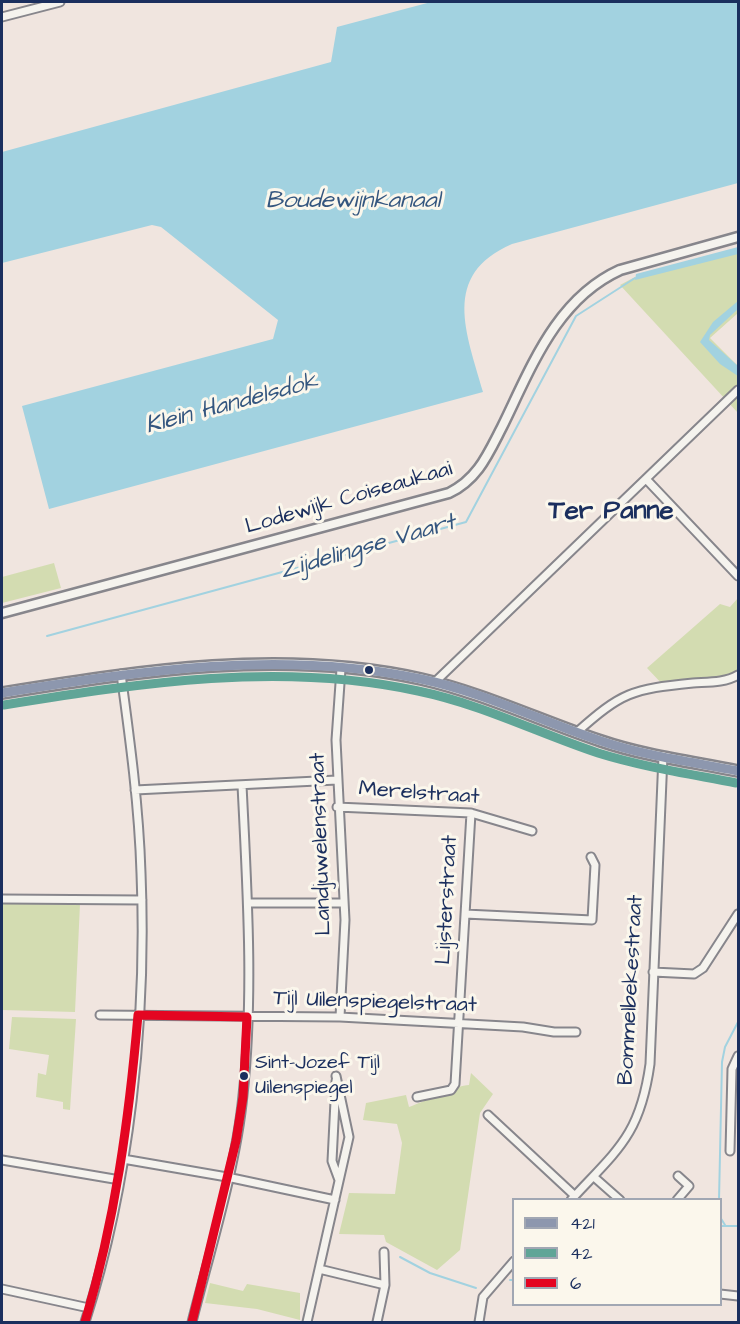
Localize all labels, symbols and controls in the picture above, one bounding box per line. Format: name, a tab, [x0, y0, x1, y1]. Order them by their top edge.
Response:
water label: Boudewijnkanaal	[266, 188, 440, 216]
water label: Klein Handelsdok	[143, 368, 321, 442]
street label: Lodewijk Coiseaukaai	[243, 457, 455, 541]
district label: Ter Panne	[549, 497, 673, 529]
water label: Zijdelingse Vaart	[277, 509, 459, 587]
unlabelled marker	[363, 664, 375, 676]
street label: Landjuwelenstraat	[306, 752, 338, 936]
street label: Merelstraat	[358, 777, 480, 811]
street label: Lijsterstraat	[431, 834, 465, 966]
street label: Bommelbekestraat	[614, 894, 650, 1086]
street label: Tijl Uilenspiegelstraat	[273, 986, 477, 1020]
place label: Sint-Jozef Tijl Uilenspiegel	[255, 1052, 380, 1099]
marker: Sint-Jozef Tijl Uilenspiegel	[238, 1070, 250, 1082]
legend	[512, 1198, 722, 1306]
text: 421	[570, 1211, 595, 1236]
text: 42	[570, 1241, 593, 1266]
text: 6	[570, 1271, 581, 1296]

